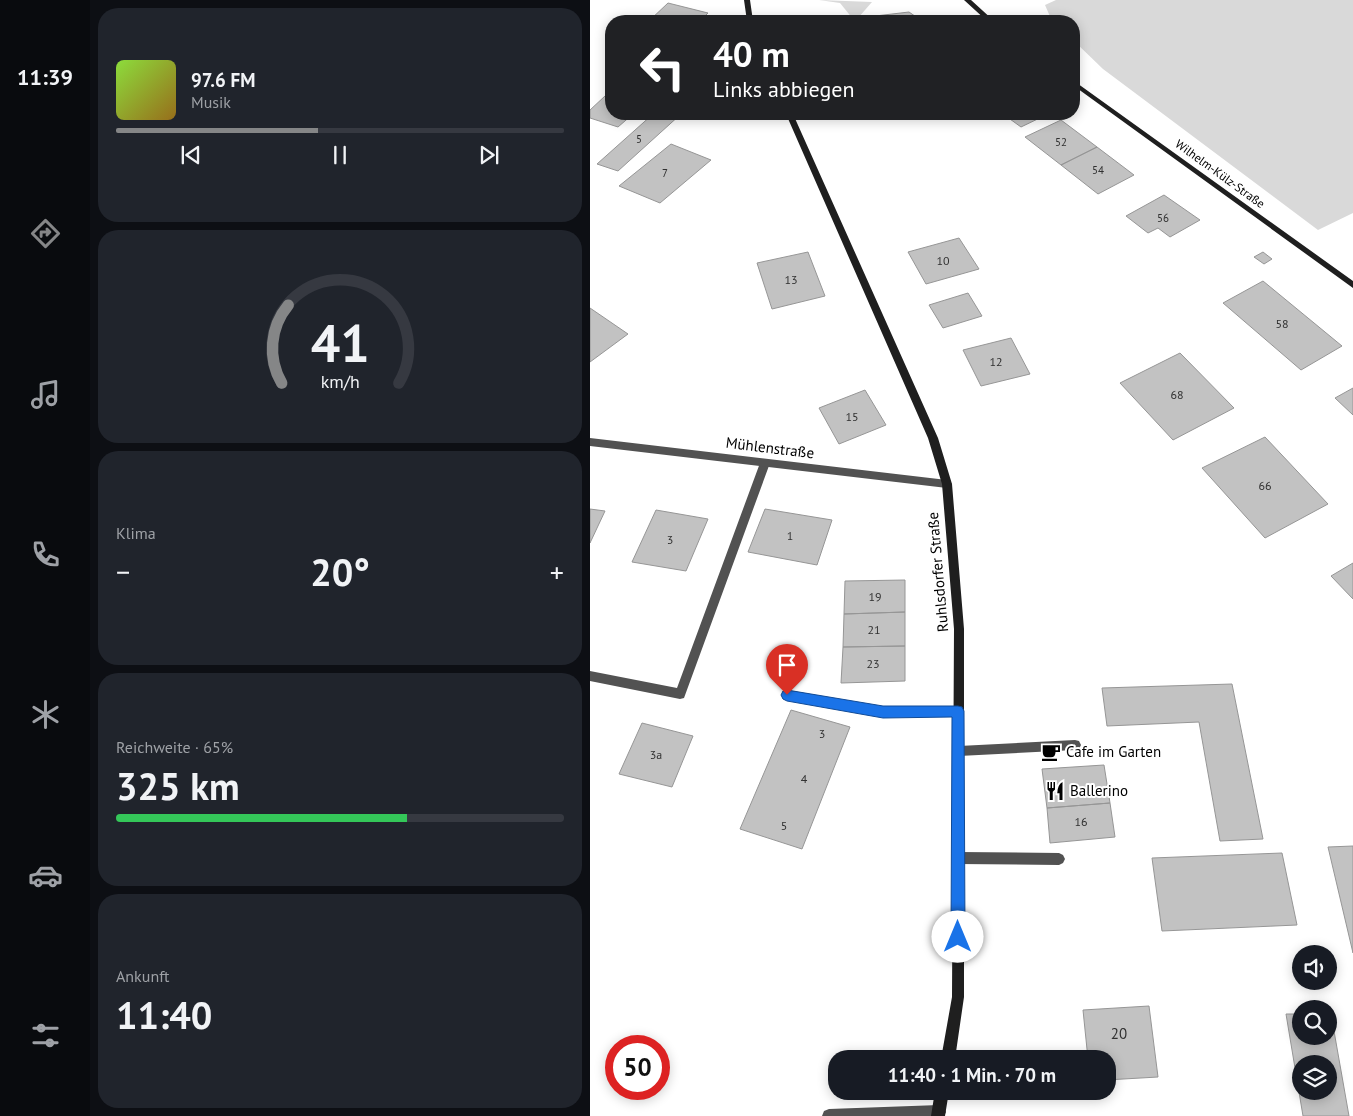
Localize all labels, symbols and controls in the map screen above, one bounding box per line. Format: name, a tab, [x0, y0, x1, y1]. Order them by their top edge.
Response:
text: 40 m	[713, 31, 790, 77]
icon: left	[630, 35, 695, 100]
text: 11:39	[17, 63, 73, 91]
text: 97.6 FM	[191, 68, 255, 92]
text: Links abbiegen	[713, 75, 855, 103]
text: Musik	[191, 92, 231, 112]
house number: 5	[636, 132, 642, 146]
house number: 52	[1055, 135, 1067, 149]
street label: Wilhelm-Külz-Straße	[1173, 136, 1268, 211]
icon: previous	[177, 141, 205, 169]
icon: pause	[326, 141, 354, 169]
icon: next	[475, 141, 503, 169]
house number: 54	[1092, 163, 1104, 177]
house number: 7	[662, 166, 668, 180]
house number: 56	[1157, 211, 1169, 225]
icon: directions	[28, 216, 63, 251]
house number: 10	[936, 253, 950, 268]
house number: 13	[784, 272, 798, 287]
text: 41	[311, 309, 369, 376]
house number: 58	[1275, 316, 1289, 331]
house number: 12	[989, 354, 1003, 369]
text: km/h	[320, 370, 360, 393]
icon: music	[28, 377, 63, 412]
house number: 68	[1170, 387, 1184, 402]
house number: 15	[845, 409, 859, 424]
street label: Mühlenstraße	[725, 433, 815, 462]
house number: 66	[1258, 478, 1272, 493]
street label: Ruhlsdorfer Straße	[923, 511, 952, 633]
text: Klima	[116, 523, 156, 543]
house number: 1	[787, 528, 793, 543]
house number: 3	[667, 532, 673, 547]
icon: phone	[28, 537, 63, 572]
text: 20°	[310, 547, 370, 596]
text: −	[116, 553, 130, 590]
text: +	[550, 553, 564, 590]
house number: 19	[868, 589, 882, 604]
house number: 21	[867, 622, 881, 637]
pin	[766, 644, 808, 695]
icon: arrive	[773, 651, 801, 679]
house number: 23	[866, 656, 880, 671]
icon: climate	[28, 697, 63, 732]
house number: 3	[819, 726, 825, 741]
text: Reichweite · 65%	[116, 737, 233, 757]
cafe icon: Cafe im Garten	[1040, 741, 1062, 763]
place label: Cafe im Garten	[1066, 742, 1161, 761]
house number: 3a	[650, 747, 662, 762]
text: 325 km	[116, 761, 240, 810]
house number: 4	[801, 771, 808, 786]
restaurant icon: Ballerino	[1044, 780, 1066, 802]
place label: Ballerino	[1070, 781, 1128, 800]
house number: 16	[1074, 814, 1088, 829]
house number: 5	[781, 818, 787, 833]
icon: car	[28, 858, 63, 893]
position arrow	[931, 910, 983, 962]
map controls	[1292, 945, 1337, 1100]
button: sound	[1292, 945, 1337, 990]
text: Ankunft	[116, 966, 169, 986]
text: 11:40	[116, 990, 212, 1039]
button: search	[1292, 1000, 1337, 1045]
icon: filters	[28, 1018, 63, 1053]
house number: 20	[1111, 1024, 1127, 1043]
speed limit sign: 50	[605, 1035, 670, 1100]
button: layers	[1292, 1055, 1337, 1100]
text: 11:40 · 1 Min. · 70 m	[888, 1063, 1056, 1087]

